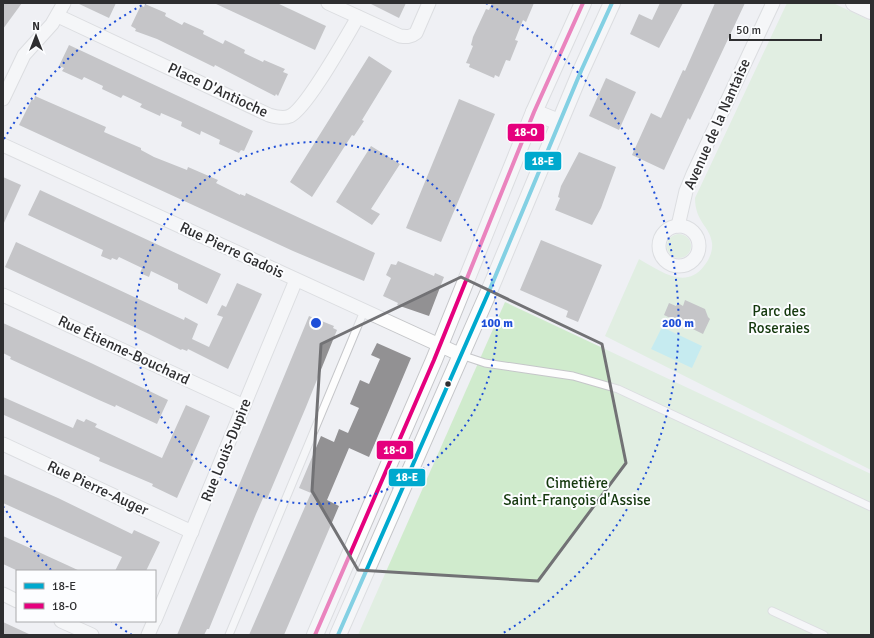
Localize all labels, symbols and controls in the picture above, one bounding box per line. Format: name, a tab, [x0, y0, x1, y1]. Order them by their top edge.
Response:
north arrow	[16, 16, 56, 56]
scale bar	[730, 16, 821, 42]
text: N	[32, 20, 40, 33]
text: 50 m	[736, 23, 761, 38]
street label: Avenue de la Nantaise	[680, 56, 754, 192]
street label: Place D'Antioche	[165, 59, 271, 121]
line badge: 18-O	[507, 123, 545, 142]
text: 18-O	[514, 126, 538, 139]
line badge: 18-E	[524, 151, 562, 171]
text: 18-E	[532, 155, 554, 168]
street label: Rue Pierre Gadois	[177, 218, 287, 282]
park label: Parc des Roseraies	[748, 302, 810, 337]
street label: Rue Étienne-Bouchard	[55, 311, 193, 388]
centre of rings	[309, 316, 323, 330]
text: 100 m	[481, 316, 513, 331]
text: 200 m	[662, 316, 694, 331]
unlabelled marker	[443, 379, 453, 389]
street label: Rue Louis-Dupire	[197, 396, 255, 504]
line badge: 18-O	[376, 440, 414, 460]
text: 18-O	[383, 444, 407, 457]
street label: Rue Pierre-Auger	[45, 457, 152, 519]
line badge: 18-E	[388, 468, 426, 487]
text: 18-E	[396, 471, 418, 484]
park label: Cimetière Saint-François d'Assise	[503, 474, 651, 509]
legend	[16, 570, 156, 622]
text: 18-E	[52, 579, 76, 594]
text: 18-O	[52, 599, 77, 614]

